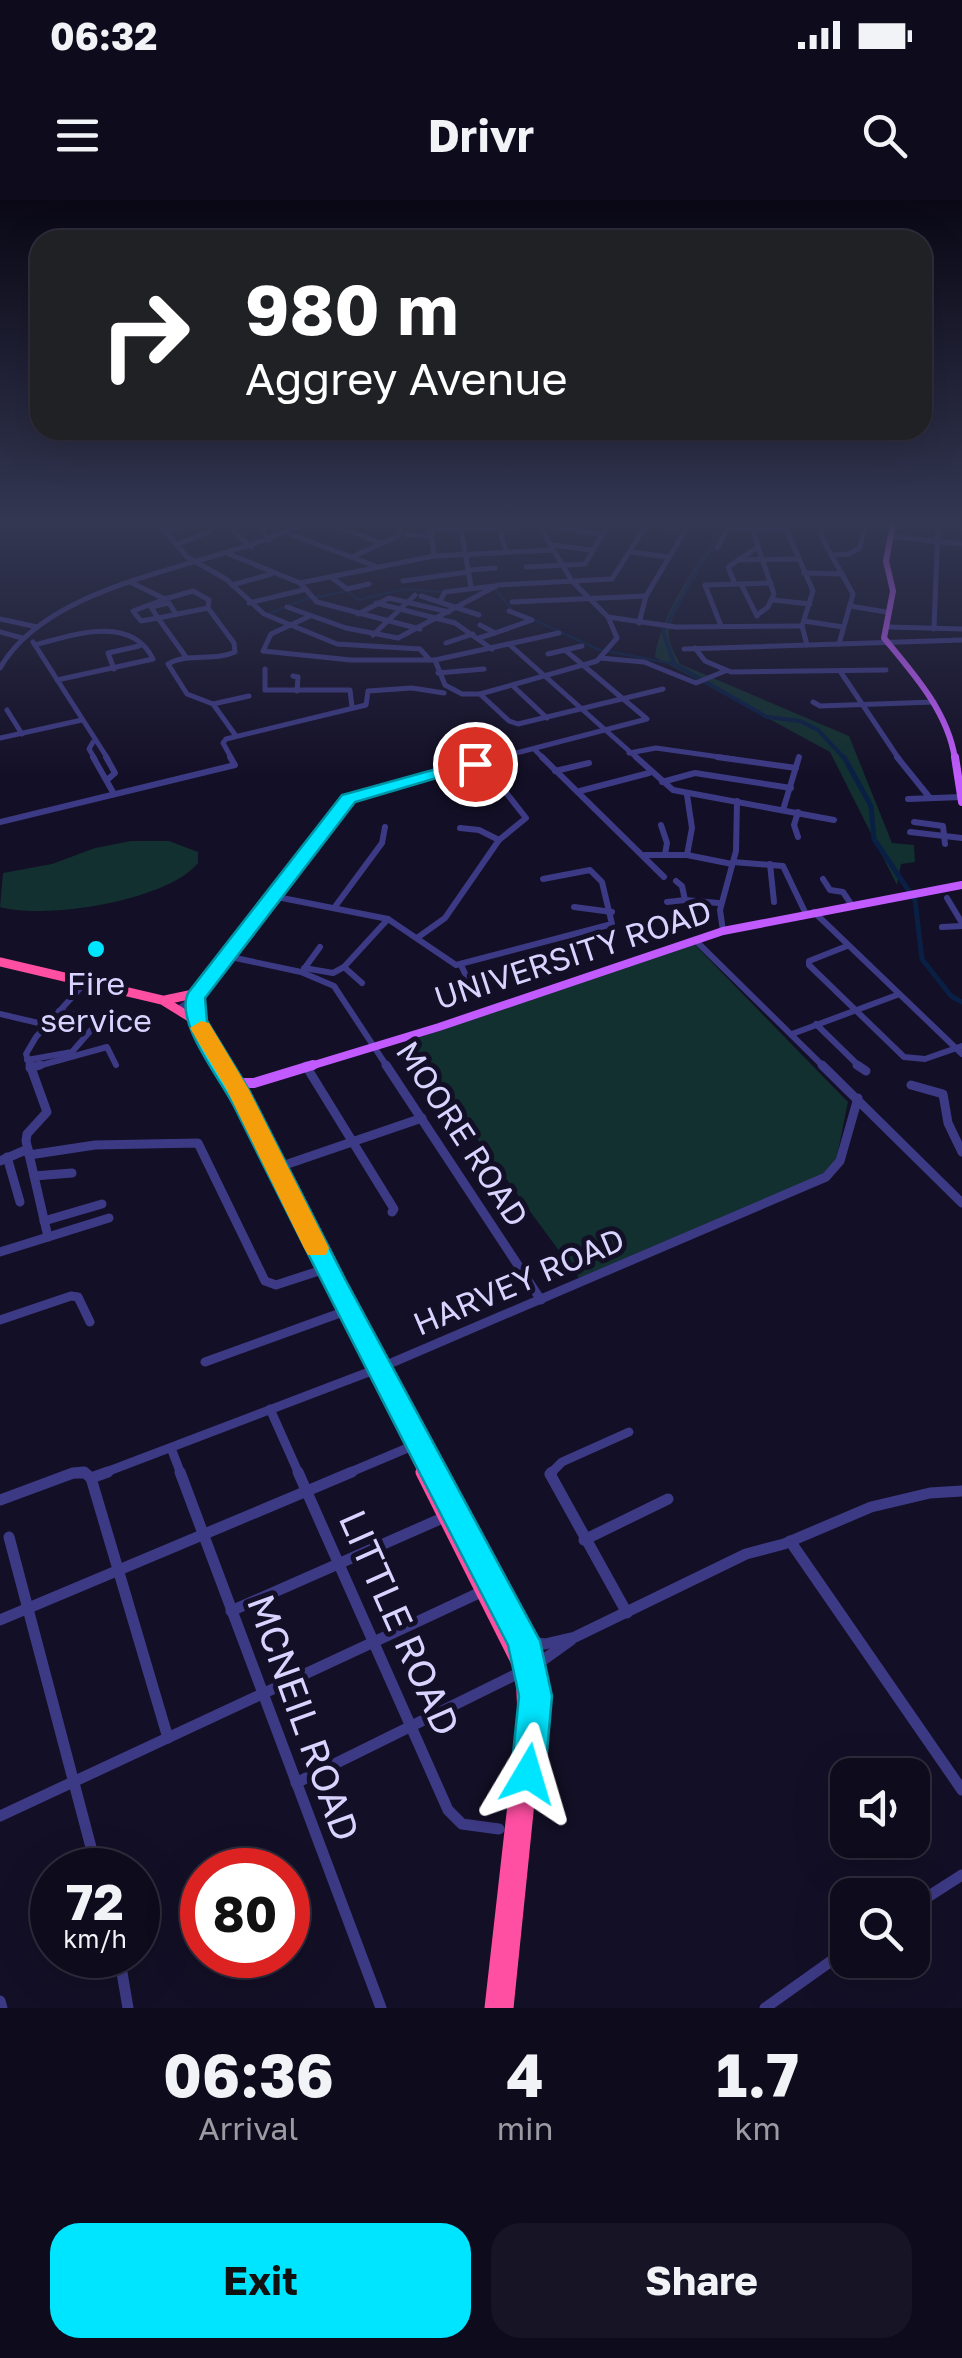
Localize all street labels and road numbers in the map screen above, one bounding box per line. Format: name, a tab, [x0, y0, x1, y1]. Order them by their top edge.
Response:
street label: UNIVERSITY ROAD	[429, 891, 716, 1017]
street label: MOORE ROAD	[389, 1034, 537, 1233]
street label: HARVEY ROAD	[407, 1220, 630, 1343]
street label: LITTLE ROAD	[331, 1503, 470, 1742]
street label: MCNEIL ROAD	[239, 1588, 370, 1847]

